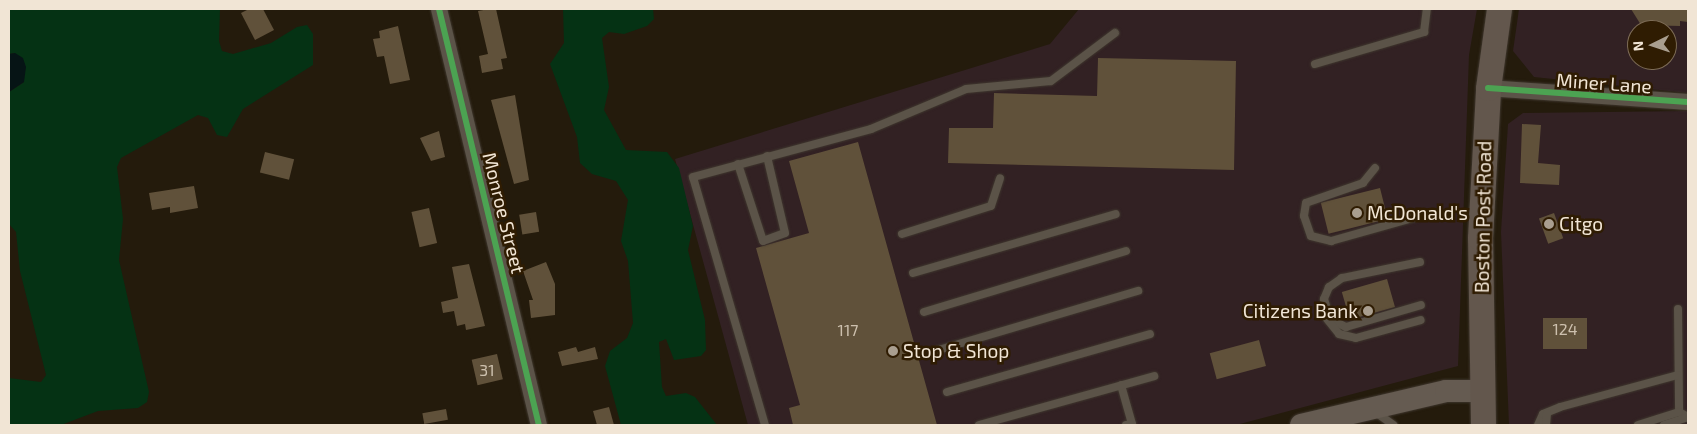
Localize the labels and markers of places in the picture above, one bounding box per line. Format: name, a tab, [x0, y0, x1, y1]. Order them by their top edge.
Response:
place label: McDonald's	[1367, 202, 1468, 224]
marker: McDonald's	[1351, 207, 1363, 219]
place label: Citgo	[1559, 213, 1603, 235]
marker: Citgo	[1543, 218, 1555, 230]
place label: Citizens Bank	[1243, 300, 1358, 322]
marker: Citizens Bank	[1362, 305, 1374, 317]
place label: Stop & Shop	[903, 340, 1009, 362]
marker: Stop & Shop	[887, 345, 899, 357]

